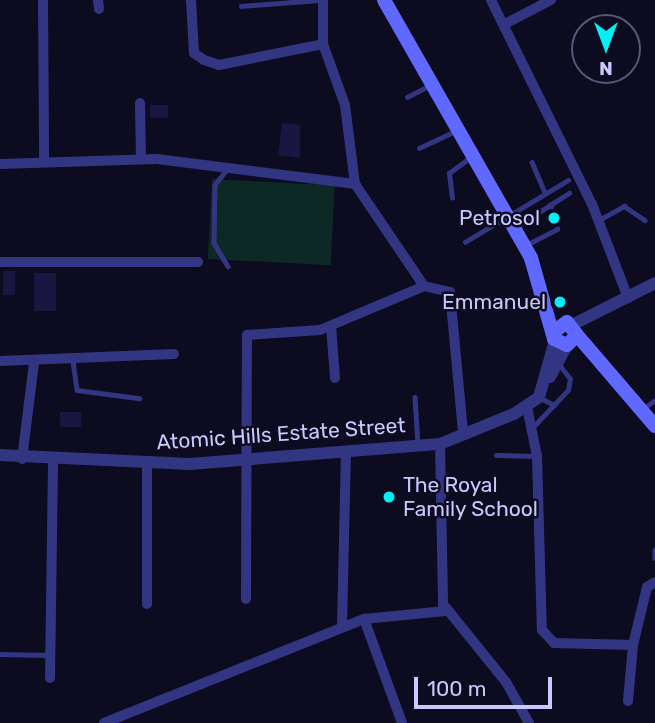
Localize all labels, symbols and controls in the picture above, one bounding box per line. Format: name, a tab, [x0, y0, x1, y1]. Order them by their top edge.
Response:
north arrow	[571, 14, 641, 84]
text: N	[599, 57, 613, 80]
place label: Petrosol	[459, 205, 540, 231]
marker: Petrosol	[546, 210, 562, 226]
place label: Emmanuel	[442, 289, 546, 315]
marker: Emmanuel	[552, 294, 568, 310]
street label: Atomic Hills Estate Street	[156, 413, 406, 455]
place label: The Royal Family School	[403, 472, 538, 522]
marker: The Royal Family School	[381, 489, 397, 505]
scale bar	[417, 664, 555, 708]
text: 100 m	[427, 676, 486, 701]

